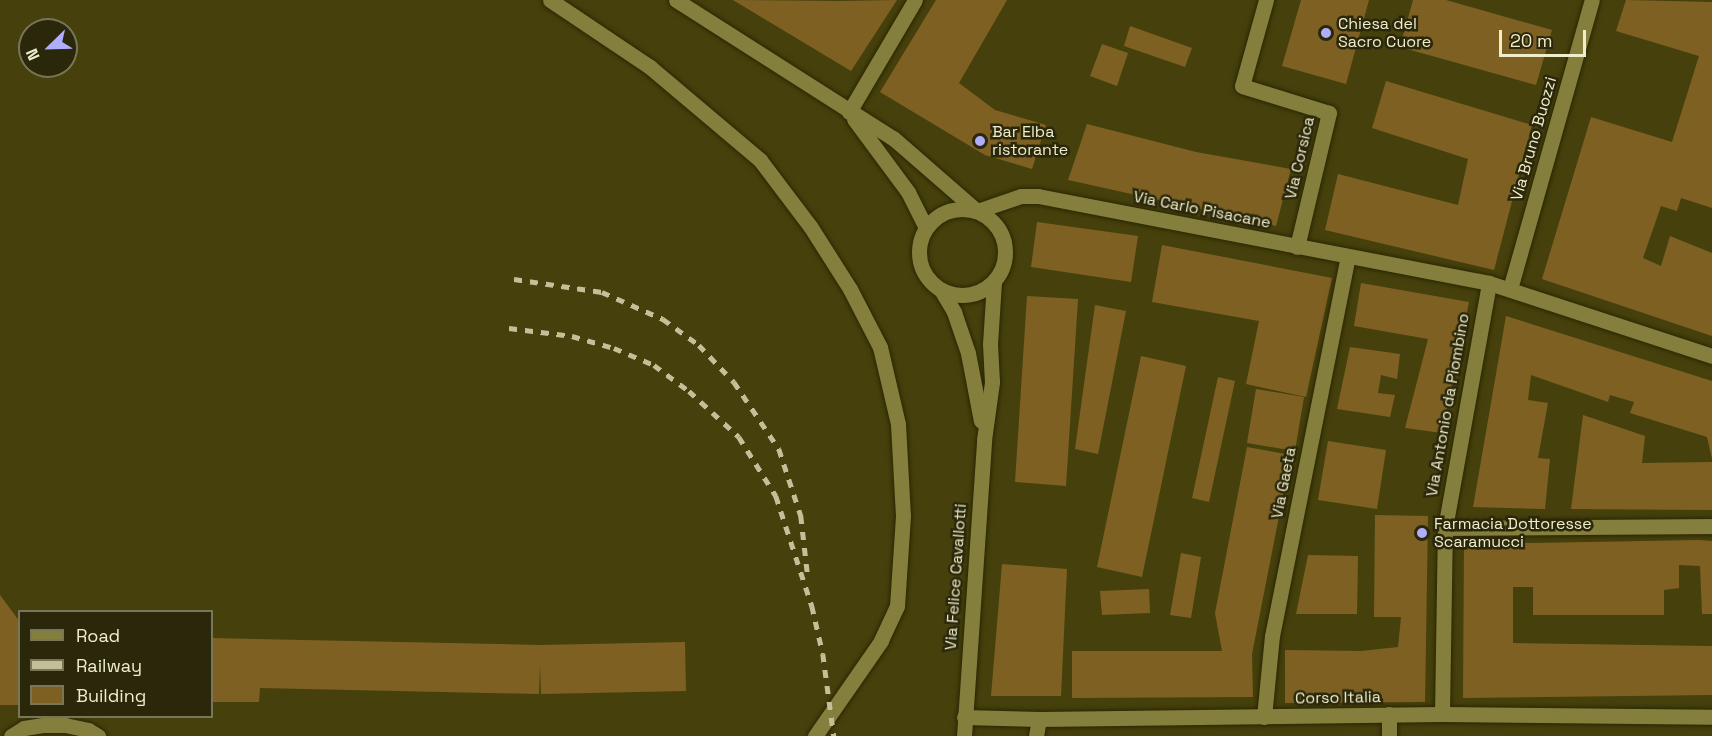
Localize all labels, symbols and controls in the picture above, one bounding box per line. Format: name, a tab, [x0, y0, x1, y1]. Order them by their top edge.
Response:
place label: Chiesa del Sacro Cuore	[1338, 14, 1431, 52]
north arrow	[18, 18, 78, 78]
scale bar	[1502, 18, 1589, 56]
marker: Chiesa del Sacro Cuore	[1319, 26, 1333, 40]
text: 20 m	[1510, 29, 1553, 52]
text: N	[21, 45, 45, 63]
street label: Via Bruno Buozzi	[1507, 75, 1561, 203]
street label: Via Corsica	[1281, 115, 1319, 201]
place label: Bar Elba ristorante	[992, 122, 1068, 160]
marker: Bar Elba ristorante	[973, 134, 987, 148]
street label: Via Carlo Pisacane	[1132, 187, 1272, 233]
street label: Via Antonio da Piombino	[1422, 312, 1474, 498]
street label: Via Gaeta	[1268, 446, 1300, 520]
street label: Via Felice Cavallotti	[941, 503, 971, 651]
place label: Farmacia Dottoresse Scaramucci	[1434, 514, 1592, 552]
marker: Farmacia Dottoresse Scaramucci	[1415, 526, 1429, 540]
legend	[18, 610, 213, 718]
text: Road	[76, 624, 120, 647]
text: Railway	[76, 654, 142, 677]
text: Building	[76, 684, 146, 707]
street label: Corso Italia	[1295, 688, 1381, 708]

